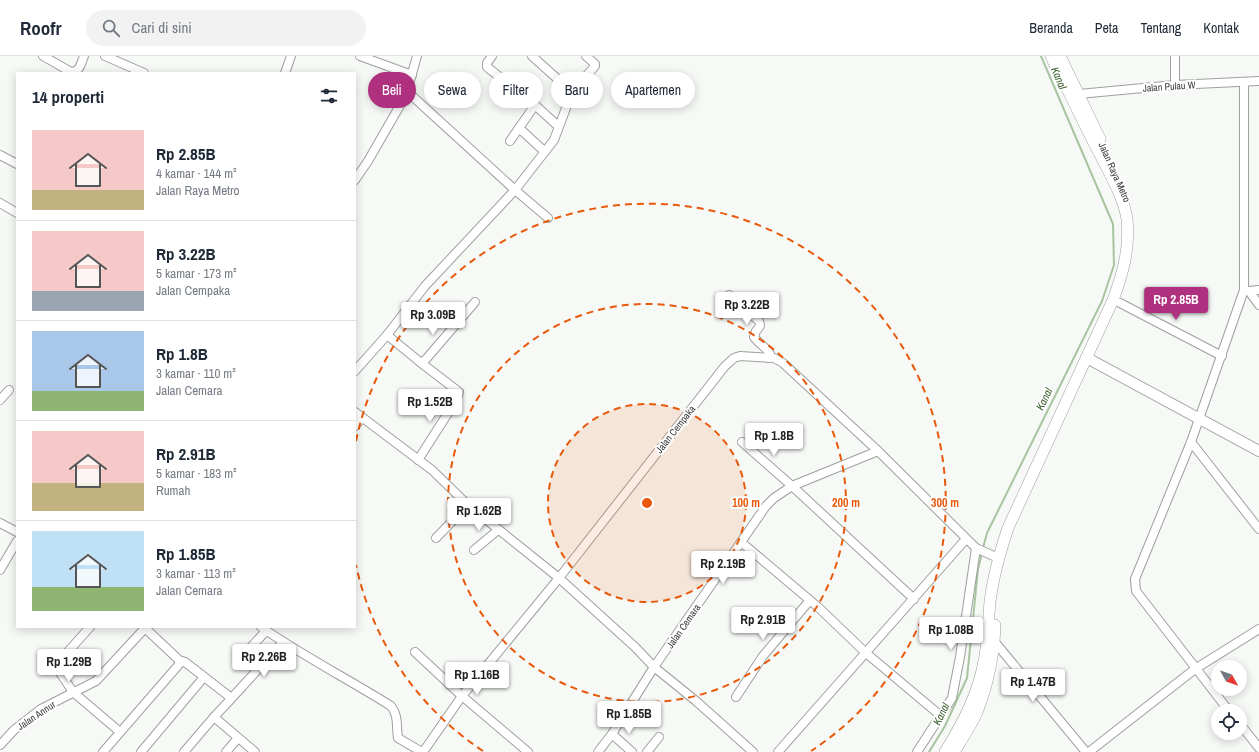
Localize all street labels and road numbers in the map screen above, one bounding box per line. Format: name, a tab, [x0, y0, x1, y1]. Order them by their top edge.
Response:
street label: Jalan Pulau W	[1142, 78, 1196, 95]
street label: Jalan Raya Metro	[1096, 140, 1134, 205]
street label: Jalan Cempaka	[653, 403, 698, 456]
street label: Jalan Cemara	[663, 601, 704, 651]
street label: Jalan Annur	[15, 698, 58, 733]

